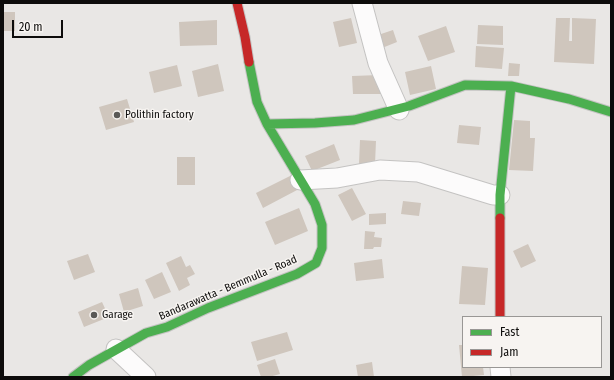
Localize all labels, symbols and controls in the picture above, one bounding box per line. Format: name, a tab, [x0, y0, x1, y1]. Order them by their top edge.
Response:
scale bar	[14, 12, 65, 38]
text: 20 m	[19, 20, 43, 34]
place label: Polithin factory	[125, 108, 194, 122]
marker: Polithin factory	[112, 110, 122, 120]
street label: Bandarawatta - Bemmulla - Road	[157, 253, 299, 323]
place label: Garage	[102, 308, 133, 322]
marker: Garage	[89, 310, 99, 320]
legend	[462, 316, 602, 368]
text: Fast	[500, 325, 519, 339]
text: Jam	[500, 345, 518, 359]

